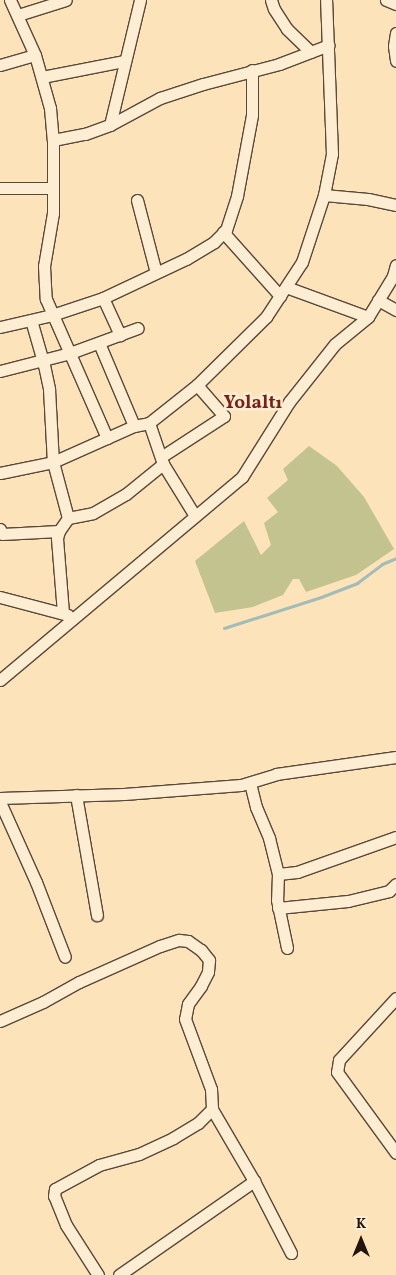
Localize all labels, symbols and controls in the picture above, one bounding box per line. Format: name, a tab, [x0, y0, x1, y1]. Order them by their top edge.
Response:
district label: Yolaltı	[224, 393, 282, 415]
north arrow	[336, 1215, 386, 1265]
text: K	[356, 1215, 366, 1234]

